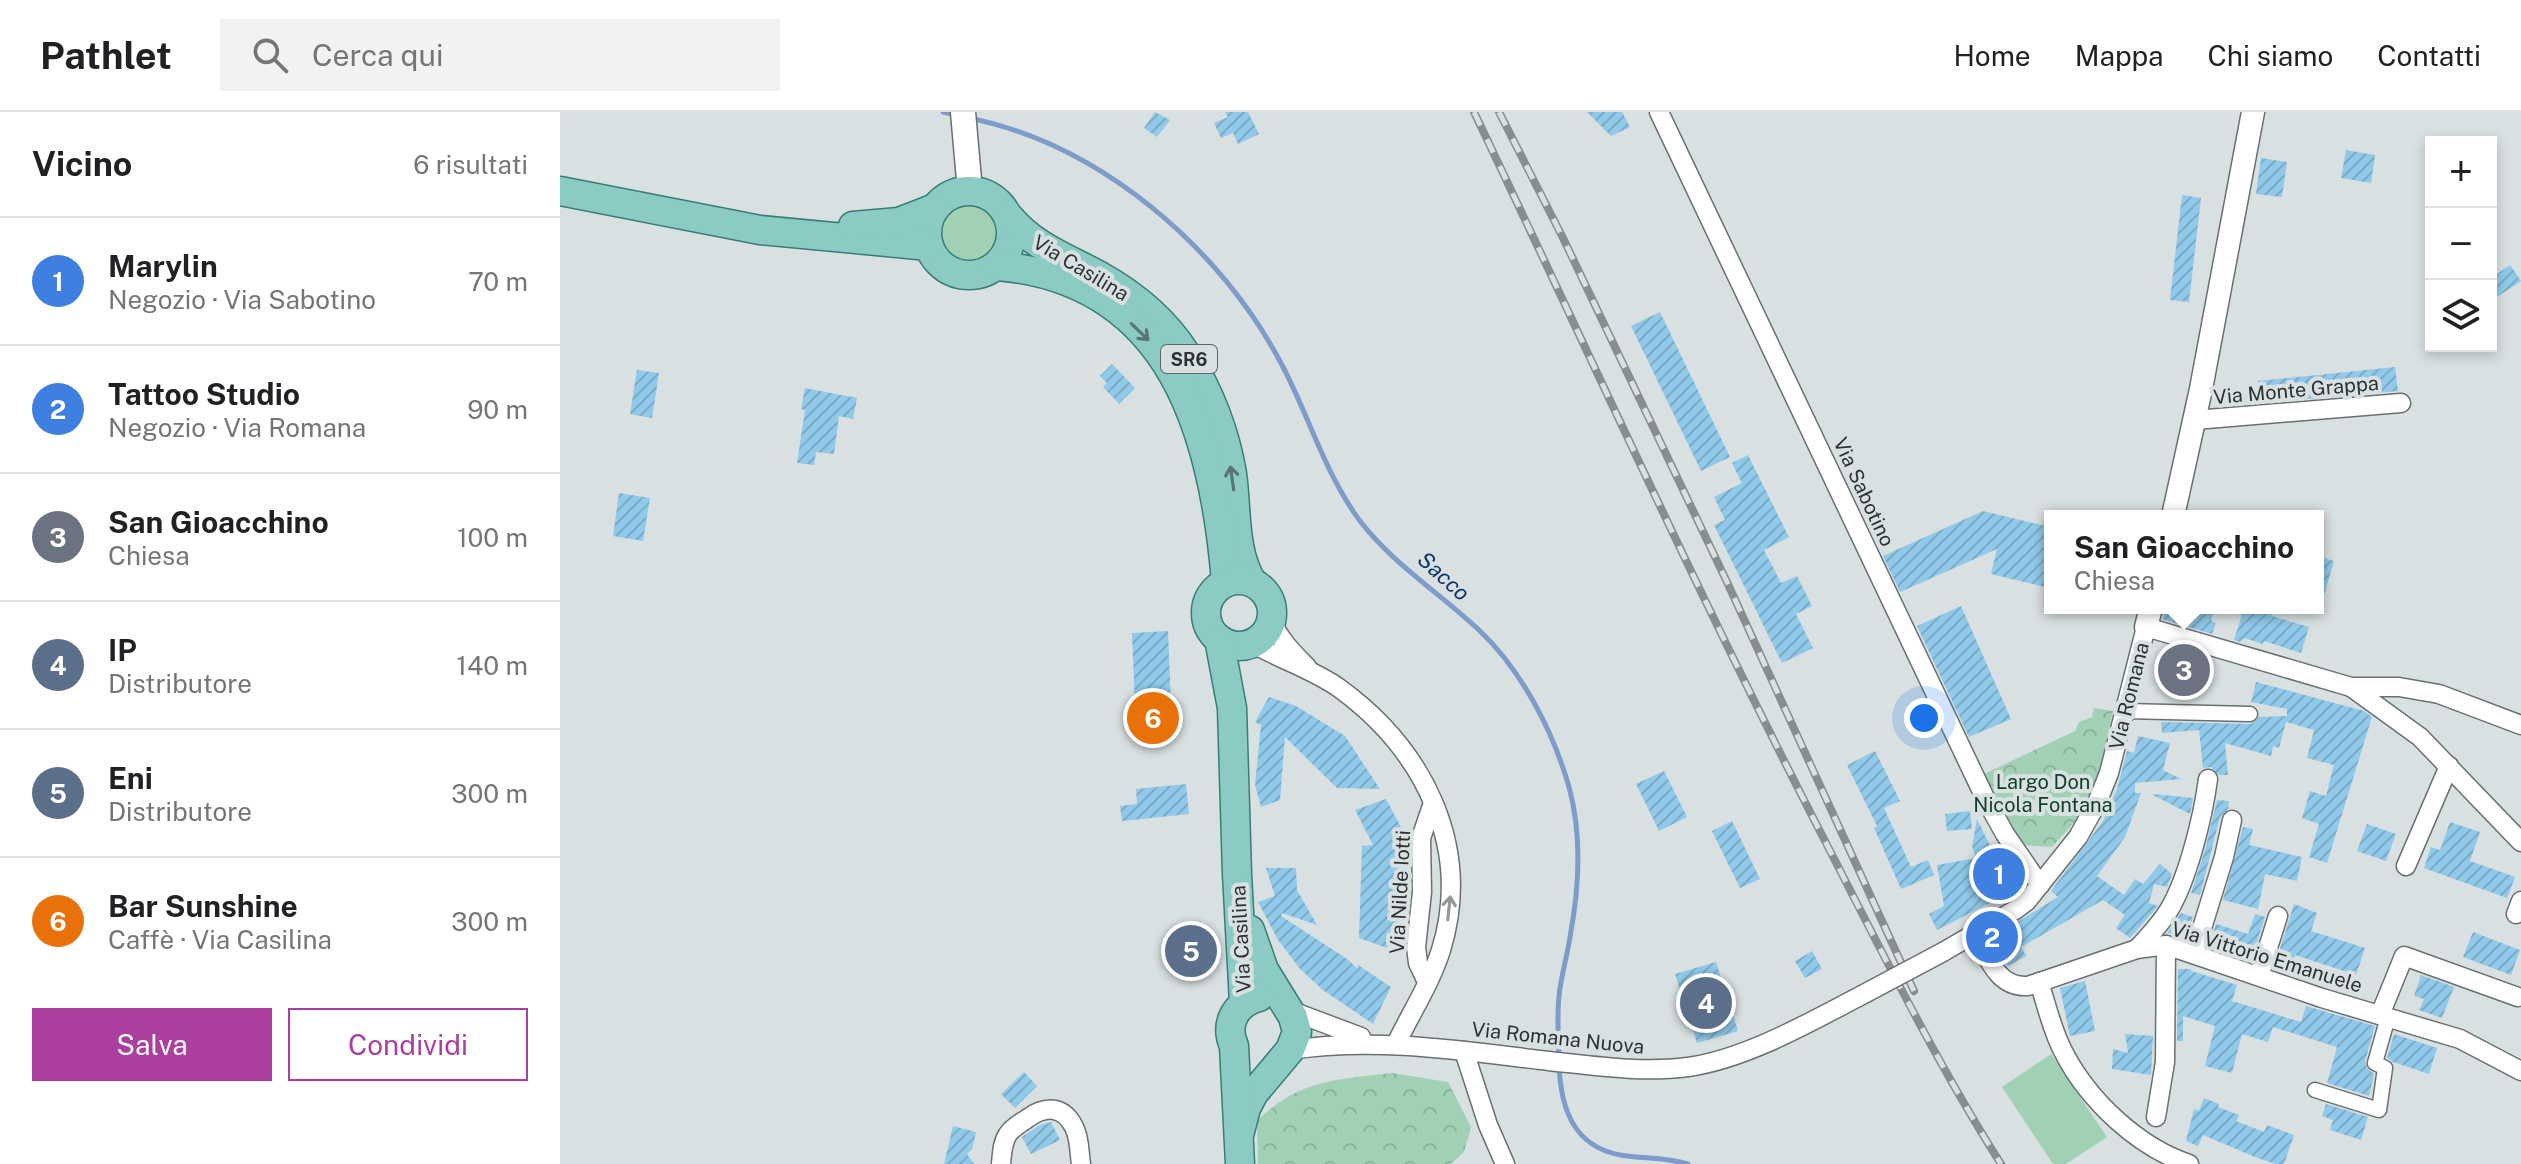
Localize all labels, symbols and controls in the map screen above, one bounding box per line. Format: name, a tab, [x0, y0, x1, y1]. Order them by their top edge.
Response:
search box	[220, 19, 780, 91]
text: Pathlet	[40, 33, 172, 78]
icon: search	[248, 33, 292, 77]
text: Cerca qui	[312, 37, 444, 73]
text: Home	[1954, 39, 2031, 72]
text: Mappa	[2075, 39, 2164, 72]
text: Chi siamo	[2208, 39, 2333, 72]
text: Contatti	[2377, 39, 2481, 72]
map controls	[2425, 136, 2497, 352]
button: +	[2425, 136, 2497, 208]
text: Vicino	[32, 144, 132, 184]
text: 6 risultati	[413, 149, 528, 180]
button: −	[2425, 208, 2497, 280]
street label: Via Casilina	[1029, 230, 1133, 306]
text: Marylin	[108, 248, 218, 284]
text: 1	[52, 266, 64, 297]
text: 70 m	[468, 266, 528, 297]
button: layers	[2425, 280, 2497, 352]
text: Negozio · Via Sabotino	[108, 284, 376, 315]
one-way arrow	[1130, 323, 1150, 342]
road number: SR6	[1161, 345, 1217, 373]
street label: Via Monte Grappa	[2212, 371, 2380, 409]
text: Tattoo Studio	[108, 376, 300, 412]
text: 2	[50, 394, 66, 425]
text: 90 m	[467, 394, 528, 425]
text: Negozio · Via Romana	[108, 412, 366, 443]
street label: Via Sabotino	[1828, 434, 1900, 550]
one-way arrow	[1224, 466, 1239, 492]
text: San Gioacchino	[108, 504, 329, 540]
popup	[2044, 510, 2324, 614]
text: 3	[49, 522, 67, 553]
text: 100 m	[457, 522, 528, 553]
text: San Gioacchino	[2074, 529, 2294, 565]
text: Chiesa	[108, 540, 190, 571]
water label: Sacco	[1413, 546, 1475, 606]
text: Chiesa	[2074, 565, 2155, 596]
text: IP	[108, 632, 137, 668]
street label: Via Romana	[2104, 640, 2154, 752]
pin: 3	[2158, 640, 2210, 700]
text: 4	[49, 650, 67, 681]
text: 140 m	[456, 650, 528, 681]
text: Distributore	[108, 668, 252, 699]
pin: 6	[1127, 688, 1179, 748]
your location	[1904, 698, 1944, 738]
text: Eni	[108, 760, 153, 796]
park label: Largo Don Nicola Fontana	[1973, 770, 2113, 817]
text: 5	[49, 778, 67, 809]
text: 300 m	[451, 778, 528, 809]
text: Distributore	[108, 796, 252, 827]
street label: Via Nilde Iotti	[1385, 829, 1415, 955]
pin: 1	[1973, 844, 2025, 904]
street label: Via Casilina	[1226, 885, 1256, 993]
text: Bar Sunshine	[108, 888, 298, 924]
one-way arrow	[1442, 895, 1457, 922]
text: 6	[49, 906, 67, 937]
text: 300 m	[451, 906, 528, 937]
pin: 2	[1966, 907, 2018, 967]
street label: Via Vittorio Emanuele	[2169, 917, 2365, 997]
pin: 5	[1165, 921, 1217, 981]
text: Caffè · Via Casilina	[108, 924, 332, 955]
pin: 4	[1680, 973, 1732, 1033]
button: Salva	[32, 1008, 272, 1081]
button: Condividi	[288, 1008, 528, 1081]
street label: Via Romana Nuova	[1471, 1017, 1645, 1059]

